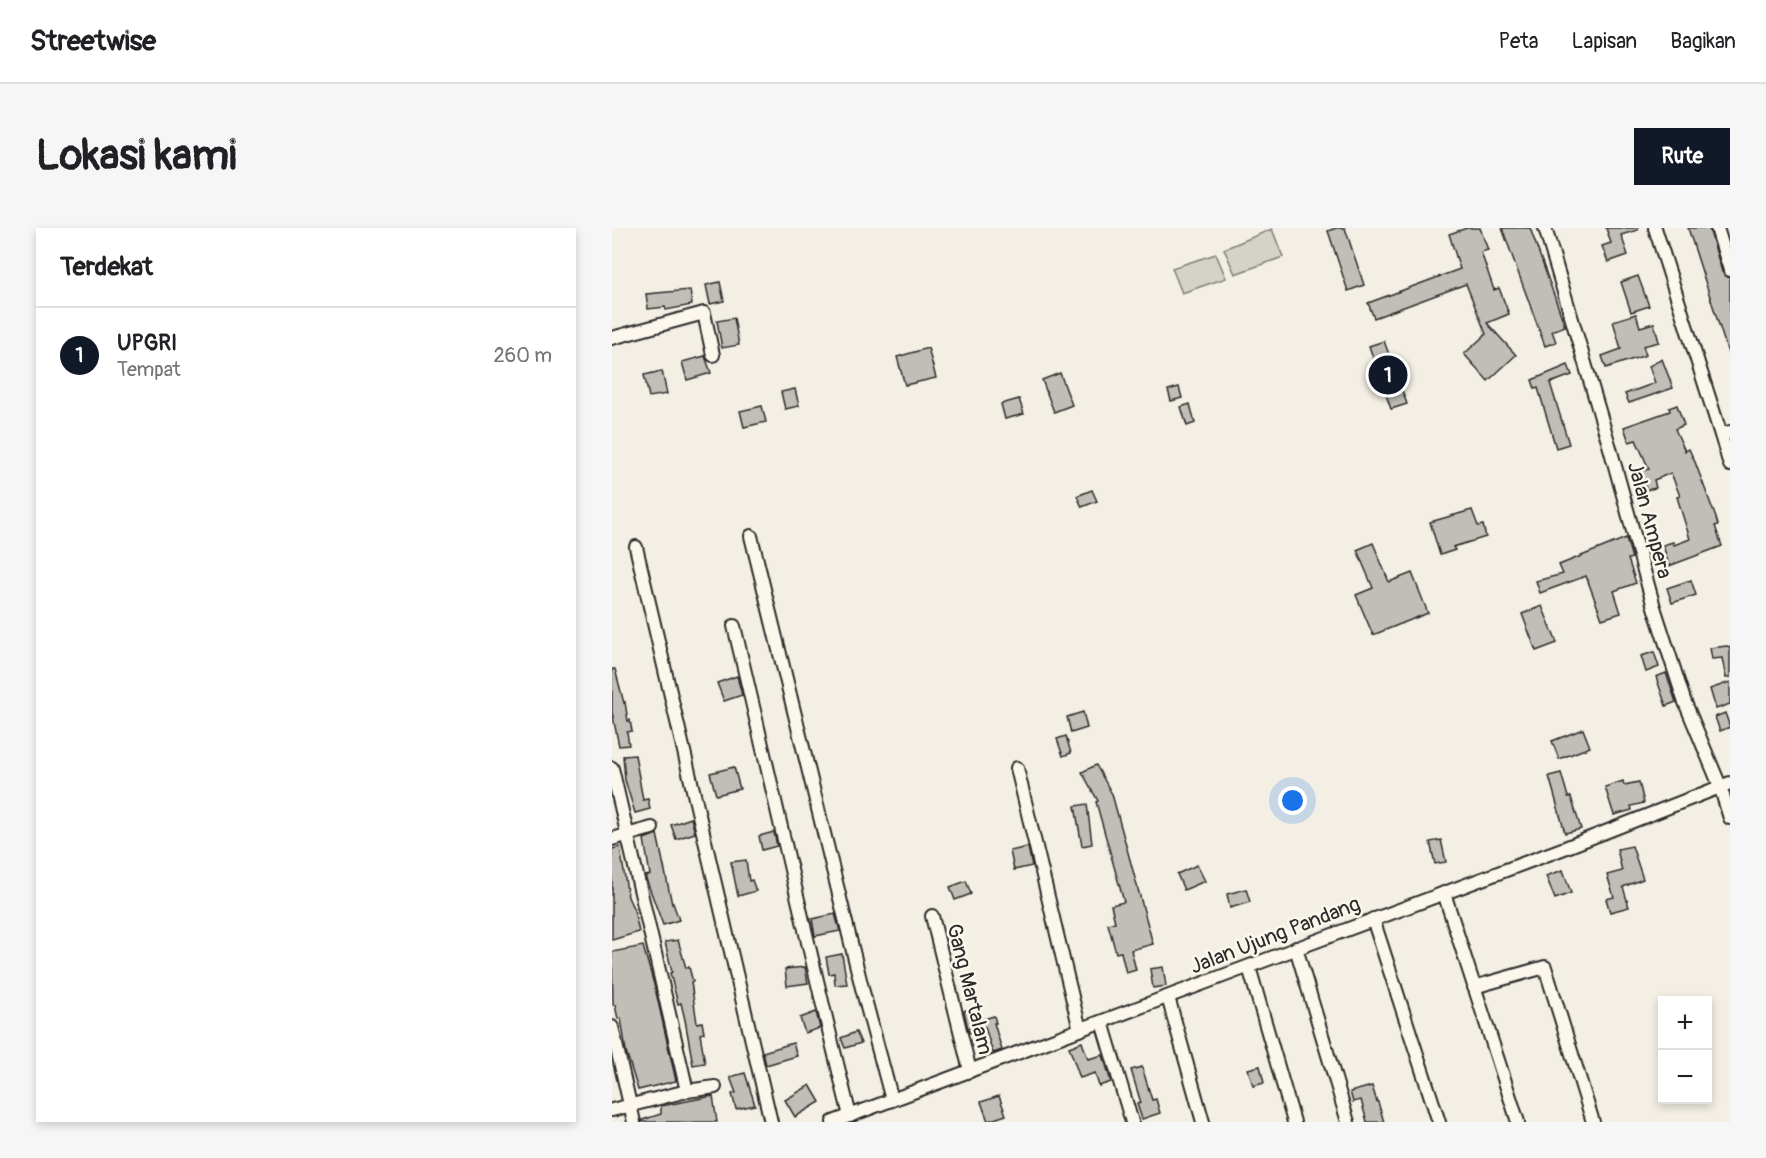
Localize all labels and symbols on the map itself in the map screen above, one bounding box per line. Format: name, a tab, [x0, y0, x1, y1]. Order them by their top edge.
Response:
pin: 1	[1368, 352, 1408, 398]
street label: Jalan Ampera	[1621, 459, 1678, 581]
your location	[1278, 786, 1307, 815]
street label: Jalan Ujung Pandang	[1186, 891, 1364, 980]
street label: Gang Martalam	[940, 921, 999, 1057]

